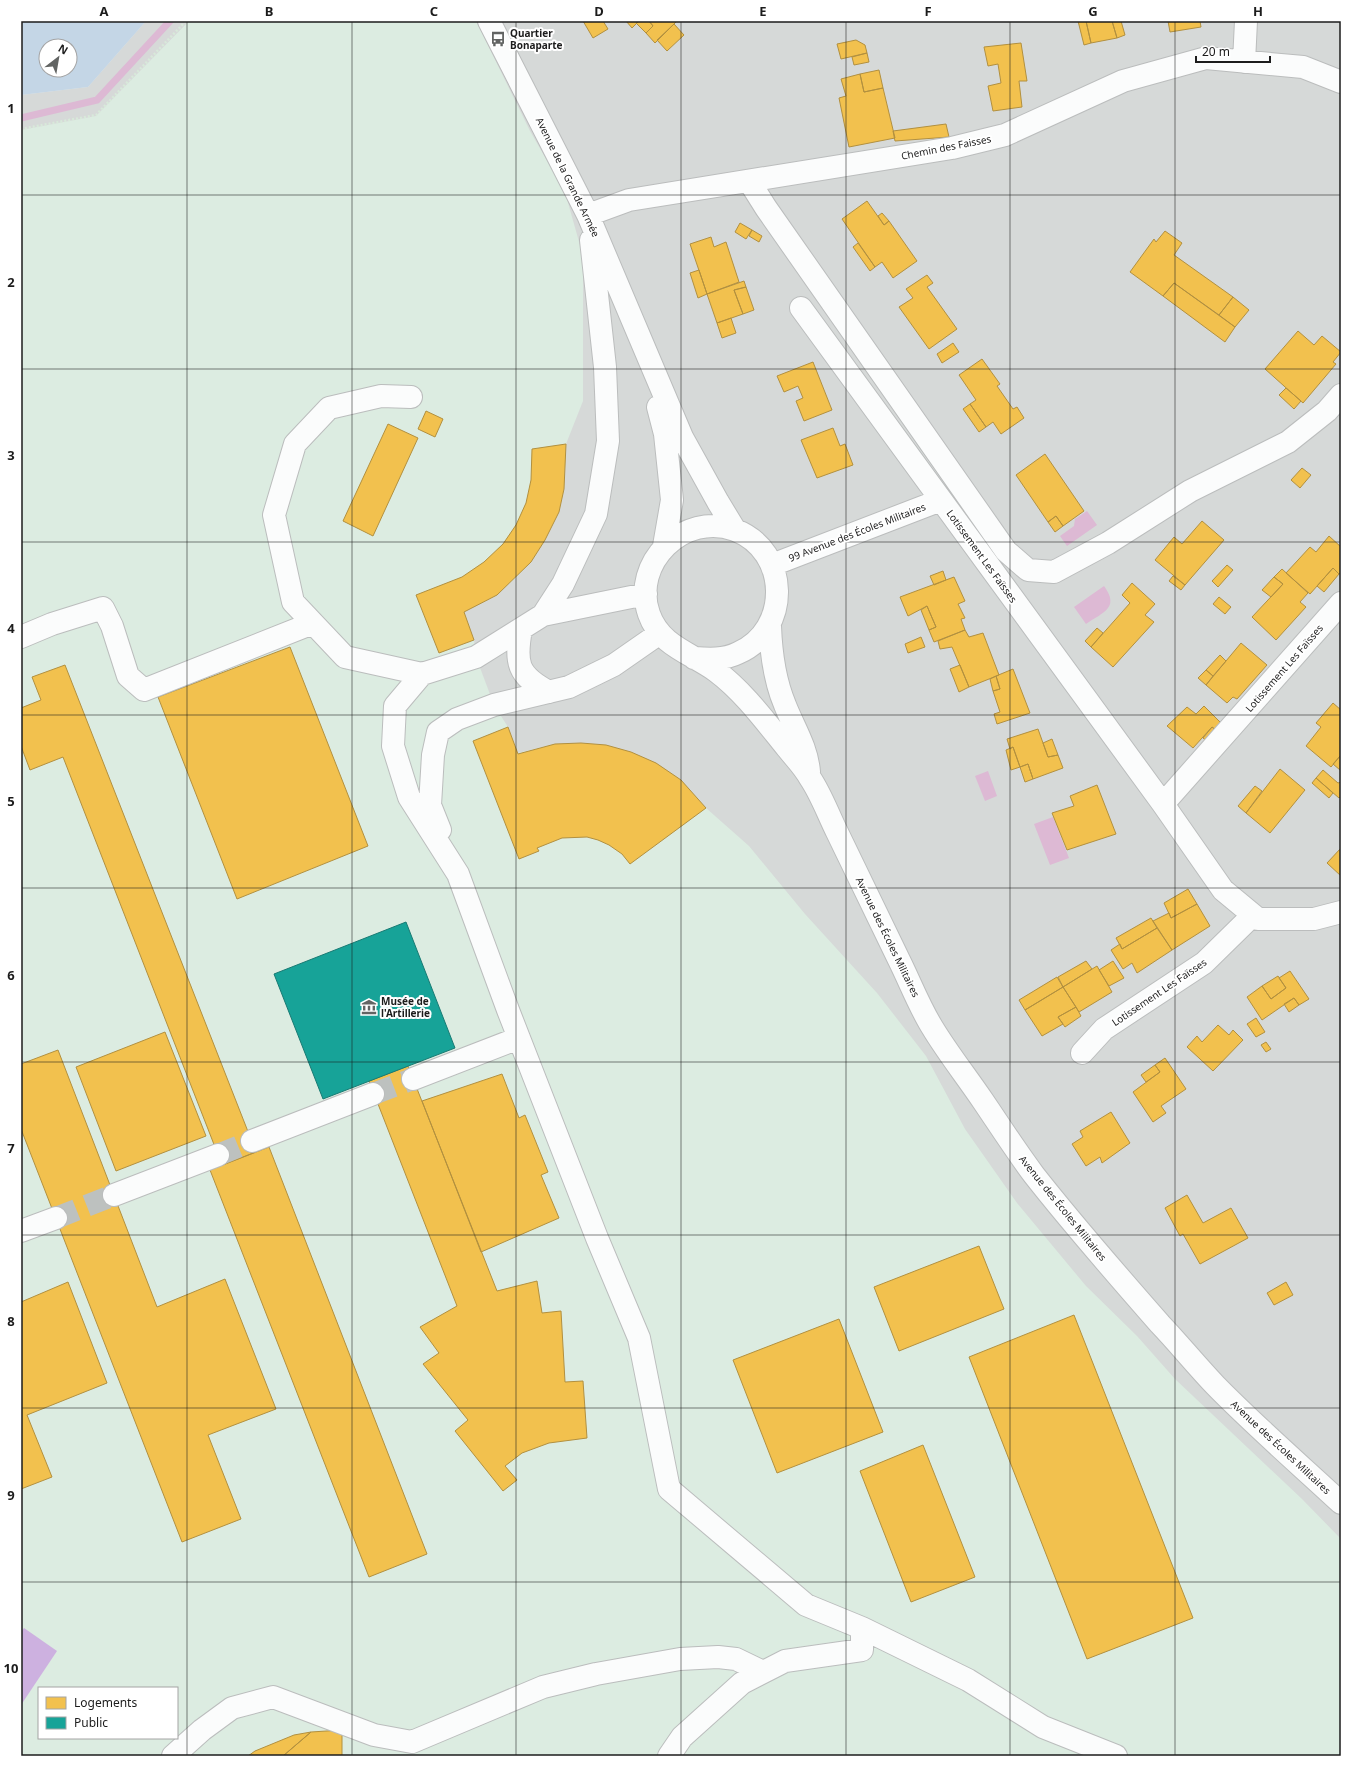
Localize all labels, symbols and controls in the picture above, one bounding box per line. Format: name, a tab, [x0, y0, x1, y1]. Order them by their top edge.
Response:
text: A	[100, 2, 109, 20]
text: B	[265, 2, 273, 20]
text: C	[430, 2, 438, 20]
text: D	[594, 2, 604, 20]
text: E	[759, 2, 767, 20]
text: F	[924, 2, 932, 20]
text: G	[1088, 2, 1098, 20]
text: H	[1253, 2, 1263, 20]
place label: Quartier Bonaparte	[510, 26, 563, 52]
bus stop icon: Quartier Bonaparte	[489, 30, 507, 48]
north arrow	[38, 38, 78, 78]
scale bar	[1196, 38, 1270, 64]
text: N	[56, 40, 71, 58]
text: 20 m	[1202, 43, 1230, 60]
text: 1	[7, 99, 15, 117]
street label: Avenue de la Grande Armée	[533, 115, 603, 239]
street label: Chemin des Faisses	[900, 131, 992, 163]
text: 2	[7, 273, 15, 291]
text: 3	[7, 446, 15, 464]
street label: 99 Avenue des Écoles Militaires	[786, 499, 928, 565]
street label: Lotissement Les Faïsses	[943, 507, 1021, 605]
text: 4	[7, 619, 15, 637]
street label: Lotissement Les Faïsses	[1242, 621, 1326, 715]
text: 5	[7, 792, 15, 810]
street label: Avenue des Écoles Militaires	[853, 875, 923, 1000]
street label: Lotissement Les Faïsses	[1109, 955, 1209, 1029]
text: 6	[7, 966, 15, 984]
place label: Musée de l'Artillerie	[381, 994, 430, 1020]
museum icon: Musée de l'Artillerie	[360, 998, 378, 1016]
text: 7	[7, 1139, 15, 1157]
street label: Avenue des Écoles Militaires	[1016, 1152, 1110, 1264]
text: 8	[7, 1312, 15, 1330]
street label: Avenue des Écoles Militaires	[1228, 1397, 1334, 1497]
text: 9	[7, 1486, 15, 1504]
text: 10	[4, 1659, 18, 1677]
legend	[38, 1687, 178, 1739]
text: Logements	[74, 1694, 137, 1711]
text: Public	[74, 1714, 108, 1731]

